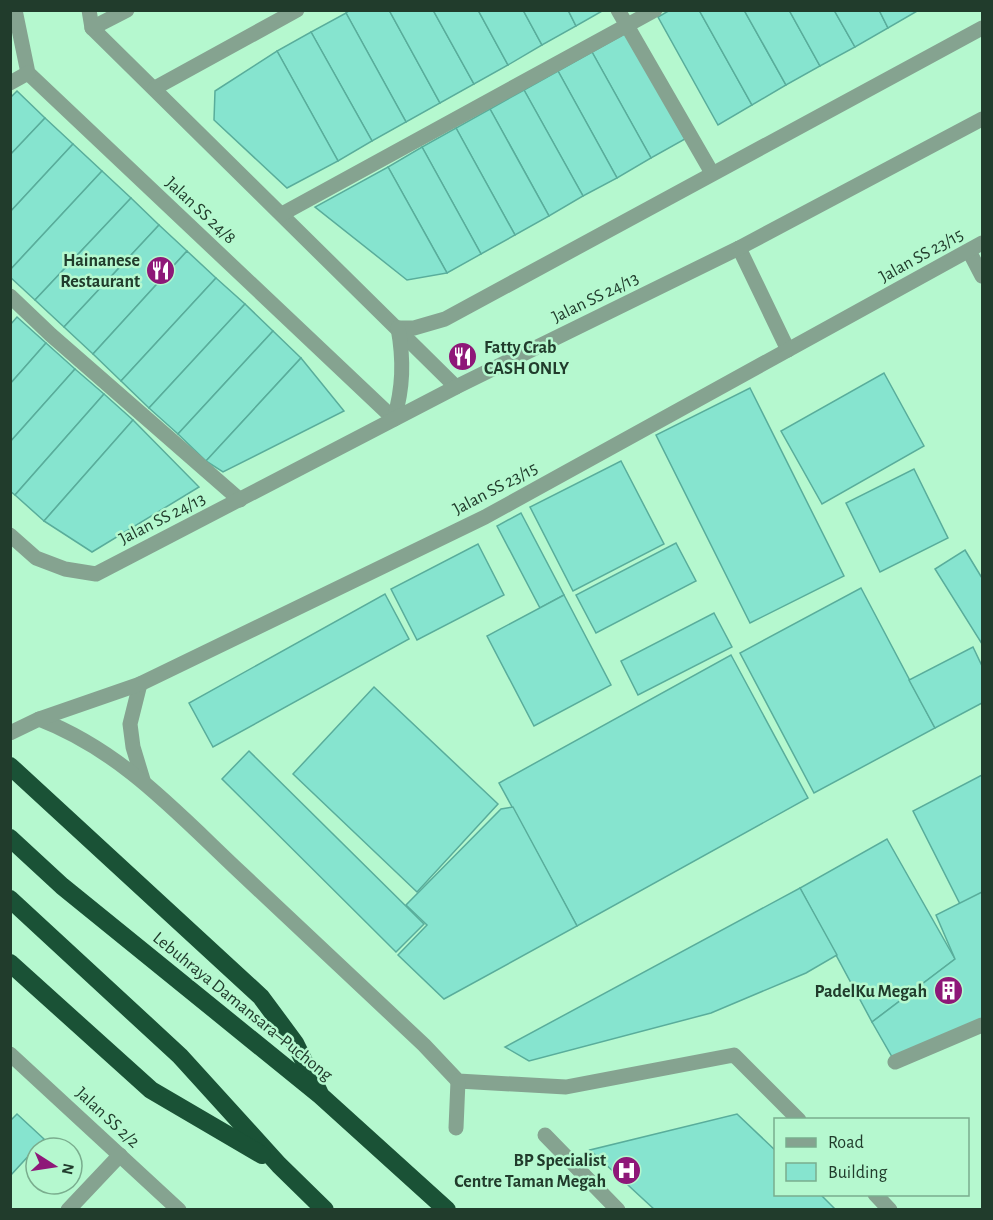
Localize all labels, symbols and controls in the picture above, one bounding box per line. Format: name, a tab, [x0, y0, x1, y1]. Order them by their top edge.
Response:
street label: Jalan SS 24/8	[162, 174, 239, 248]
street label: Jalan SS 23/15	[877, 226, 966, 286]
place label: Hainanese Restaurant	[60, 252, 140, 291]
restaurant icon: Hainanese Restaurant	[145, 254, 177, 286]
street label: Jalan SS 24/13	[549, 269, 642, 327]
place label: Fatty Crab CASH ONLY	[484, 339, 570, 378]
restaurant icon: Fatty Crab CASH ONLY	[447, 341, 479, 373]
street label: Jalan SS 23/15	[450, 459, 541, 519]
street label: Jalan SS 24/13	[117, 490, 208, 548]
street label: Lebuhraya Damansara–Puchong	[149, 929, 336, 1085]
building icon: PadelKu Megah	[932, 975, 964, 1007]
place label: PadelKu Megah	[814, 983, 927, 1001]
street label: Jalan SS 2/2	[72, 1084, 143, 1152]
legend	[774, 1118, 969, 1196]
text: Road	[828, 1134, 864, 1152]
north arrow	[24, 1136, 84, 1196]
place label: BP Specialist Centre Taman Megah	[454, 1152, 606, 1191]
hospital icon: BP Specialist Centre Taman Megah	[611, 1154, 643, 1186]
text: N	[59, 1162, 77, 1176]
text: Building	[828, 1164, 888, 1182]

